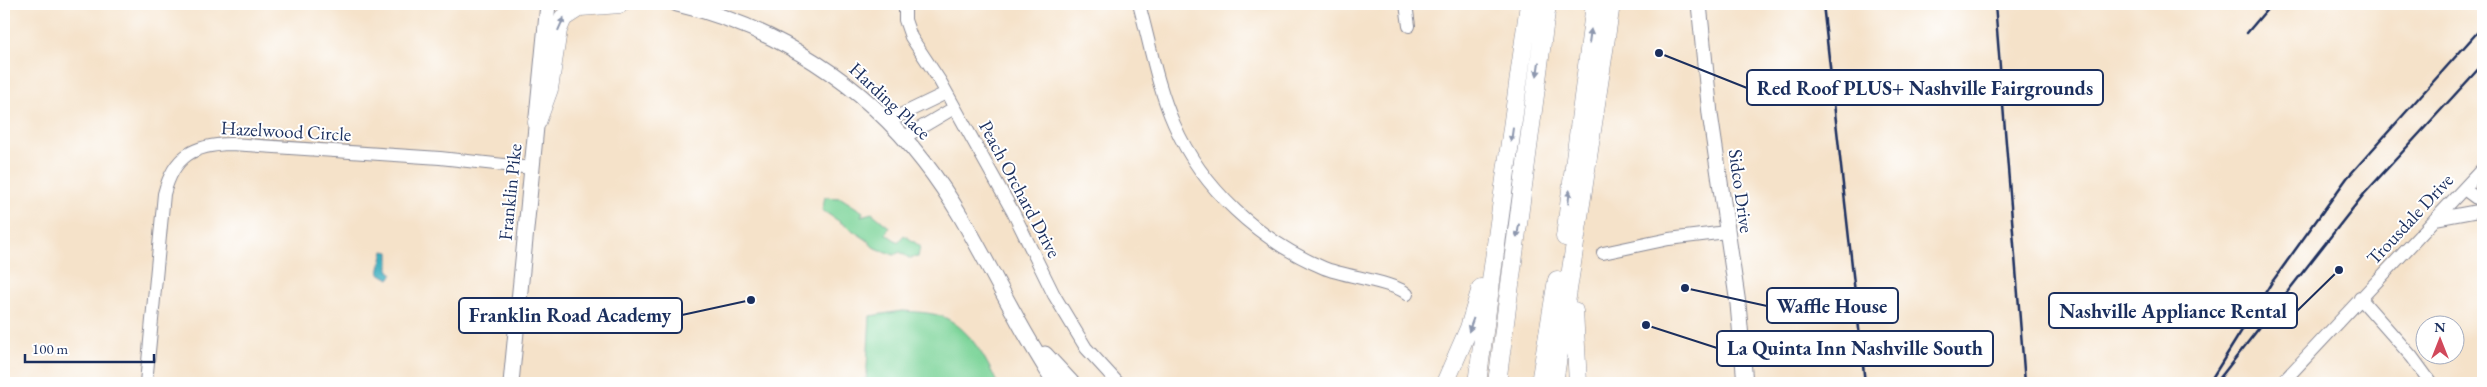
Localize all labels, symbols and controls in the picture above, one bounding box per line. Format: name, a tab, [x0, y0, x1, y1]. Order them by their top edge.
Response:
one-way arrow	[558, 17, 566, 31]
one-way arrow	[1587, 27, 1595, 43]
street label: Harding Place	[844, 57, 936, 145]
one-way arrow	[1534, 62, 1542, 78]
callout: Red Roof PLUS+ Nashville Fairgrounds	[1747, 70, 2103, 105]
text: Red Roof PLUS+ Nashville Fairgrounds	[1757, 75, 2093, 101]
street label: Hazelwood Circle	[220, 115, 352, 147]
street label: Peach Orchard Drive	[973, 116, 1067, 262]
one-way arrow	[1508, 128, 1516, 144]
street label: Franklin Pike	[492, 142, 528, 242]
street label: Sidco Drive	[1723, 148, 1759, 234]
street label: Trousdale Drive	[2361, 168, 2459, 270]
one-way arrow	[1565, 189, 1573, 205]
one-way arrow	[1514, 223, 1522, 239]
callout: Waffle House	[1767, 288, 1898, 323]
text: Waffle House	[1777, 293, 1887, 319]
callout: Nashville Appliance Rental	[2049, 293, 2297, 328]
callout: Franklin Road Academy	[459, 298, 682, 333]
text: Nashville Appliance Rental	[2059, 298, 2287, 324]
text: Franklin Road Academy	[469, 302, 672, 328]
north arrow	[2414, 314, 2464, 364]
one-way arrow	[1466, 318, 1474, 333]
text: N	[2434, 318, 2446, 336]
callout: La Quinta Inn Nashville South	[1717, 331, 1993, 366]
scale bar	[25, 332, 154, 364]
text: La Quinta Inn Nashville South	[1727, 335, 1983, 361]
text: 100 m	[32, 339, 69, 358]

